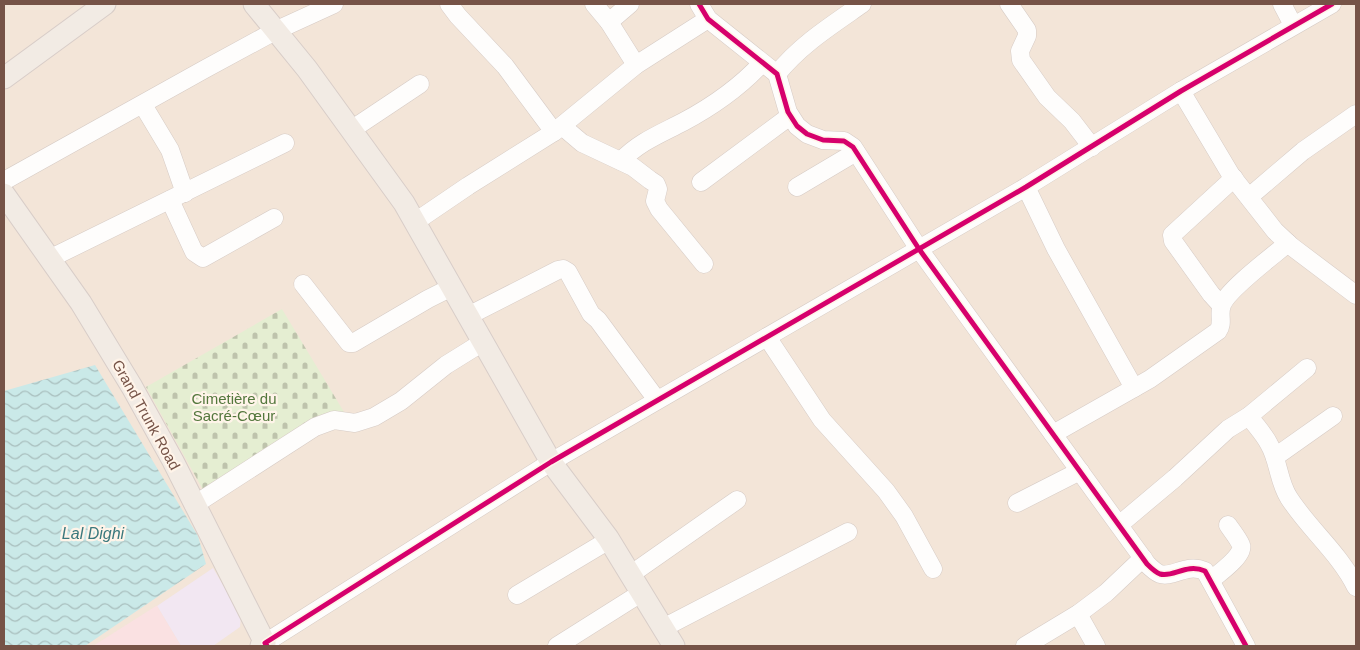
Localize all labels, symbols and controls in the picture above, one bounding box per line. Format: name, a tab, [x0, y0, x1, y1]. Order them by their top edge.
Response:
street label: Grand Trunk Road	[109, 357, 184, 473]
park label: Cimetière du Sacré-Cœur	[191, 390, 277, 424]
water label: Lal Dighi	[62, 525, 125, 542]

